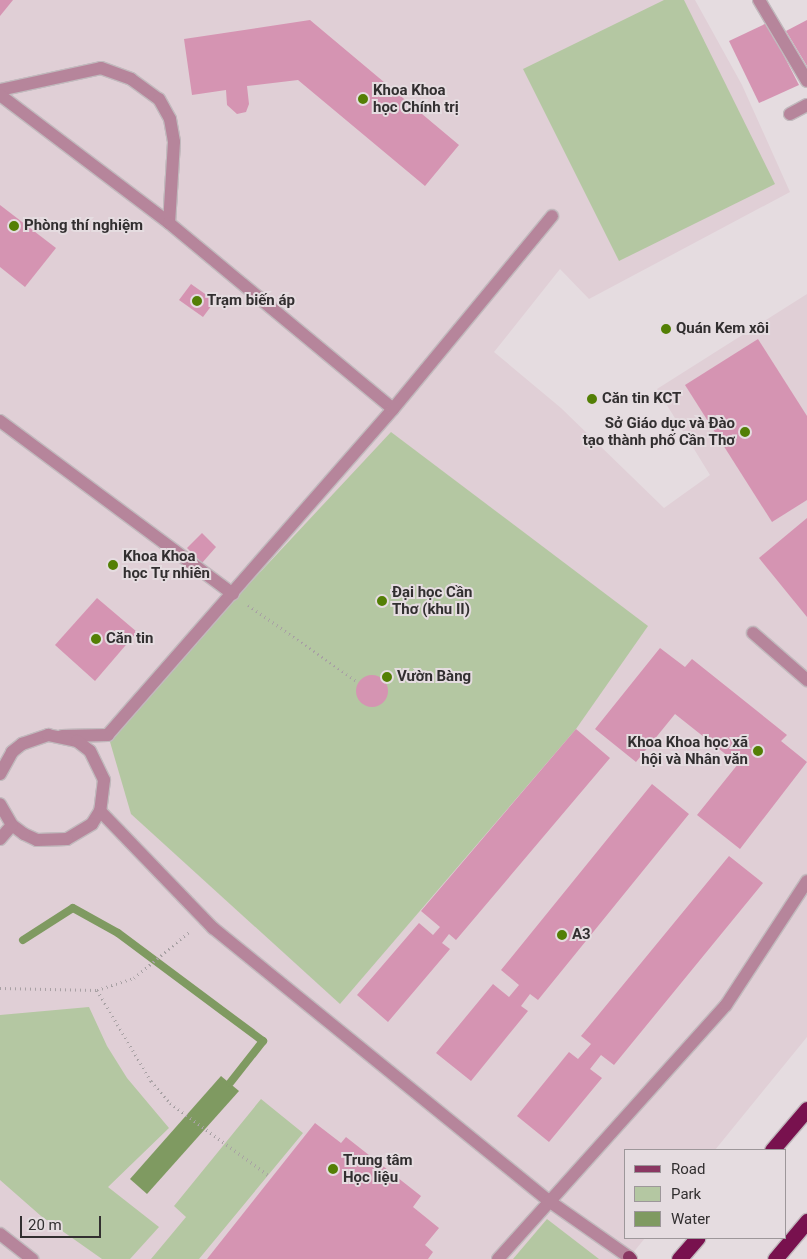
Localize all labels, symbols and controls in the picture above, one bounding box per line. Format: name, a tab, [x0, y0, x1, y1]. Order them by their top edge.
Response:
place label: Khoa Khoa học Chính trị	[373, 81, 459, 116]
marker: Khoa Khoa học Chính trị	[357, 93, 369, 105]
place label: Phòng thí nghiệm	[24, 217, 143, 235]
marker: Phòng thí nghiệm	[8, 220, 20, 232]
place label: Trạm biến áp	[207, 292, 295, 310]
marker: Trạm biến áp	[191, 295, 203, 307]
place label: Quán Kem xôi	[676, 320, 769, 338]
marker: Quán Kem xôi	[660, 323, 672, 335]
place label: Căn tin KCT	[602, 390, 681, 408]
marker: Căn tin KCT	[586, 393, 598, 405]
place label: Sở Giáo dục và Đào tạo thành phố Cần Thơ	[582, 414, 735, 449]
marker: Sở Giáo dục và Đào tạo thành phố Cần Thơ	[739, 426, 751, 438]
place label: Khoa Khoa học Tự nhiên	[123, 547, 210, 582]
marker: Khoa Khoa học Tự nhiên	[107, 559, 119, 571]
place label: Đại học Cần Thơ (khu II)	[392, 583, 472, 618]
marker: Đại học Cần Thơ (khu II)	[376, 595, 388, 607]
place label: Căn tin	[106, 630, 153, 648]
marker: Căn tin	[90, 633, 102, 645]
place label: Vườn Bàng	[397, 668, 471, 686]
marker: Vườn Bàng	[381, 671, 393, 683]
place label: Khoa Khoa học xã hội và Nhân văn	[628, 733, 748, 768]
marker: Khoa Khoa học xã hội và Nhân văn	[752, 745, 764, 757]
place label: A3	[572, 926, 591, 944]
marker: A3	[556, 929, 568, 941]
legend	[624, 1149, 787, 1239]
place label: Trung tâm Học liệu	[343, 1151, 412, 1186]
text: Road	[671, 1160, 705, 1178]
marker: Trung tâm Học liệu	[327, 1163, 339, 1175]
text: Park	[671, 1185, 701, 1203]
scale bar	[22, 1206, 104, 1238]
text: Water	[671, 1210, 710, 1228]
text: 20 m	[28, 1216, 62, 1234]

